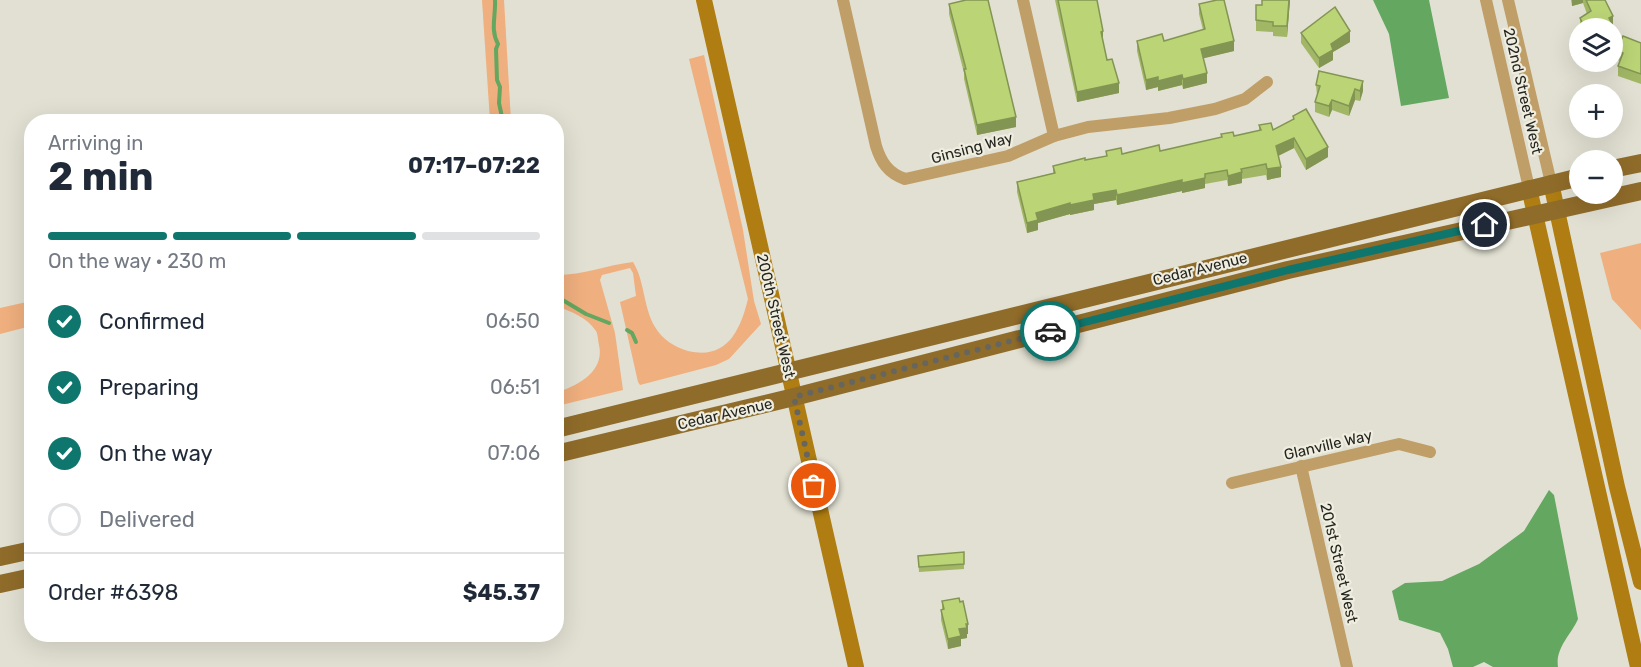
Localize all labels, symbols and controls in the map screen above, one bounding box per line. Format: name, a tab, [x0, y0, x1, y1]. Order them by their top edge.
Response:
map controls	[1569, 18, 1623, 204]
button: layers	[1569, 18, 1623, 72]
street label: 202nd Street West	[1500, 26, 1546, 156]
button: +	[1569, 84, 1623, 138]
street label: Ginsing Way	[929, 128, 1015, 168]
text: Arriving in	[48, 131, 143, 155]
button: −	[1569, 150, 1623, 204]
text: 07:17–07:22	[408, 152, 540, 179]
text: 2 min	[48, 154, 154, 200]
pin	[1459, 199, 1510, 250]
icon: home	[1468, 208, 1501, 241]
text: On the way · 230 m	[48, 249, 226, 273]
street label: Cedar Avenue	[1151, 249, 1249, 289]
street label: 200th Street West	[753, 252, 799, 380]
courier	[1020, 301, 1080, 361]
icon: check	[48, 305, 81, 338]
text: Confirmed	[99, 308, 205, 335]
text: 06:50	[486, 309, 540, 333]
icon: car	[1034, 315, 1067, 348]
icon: check	[48, 371, 81, 404]
text: Preparing	[99, 374, 199, 401]
text: 06:51	[490, 375, 540, 399]
street label: Cedar Avenue	[676, 394, 774, 434]
street label: Glanville Way	[1282, 426, 1374, 464]
icon: check	[48, 437, 81, 470]
text: On the way	[99, 440, 213, 467]
text: 07:06	[487, 441, 540, 465]
pin	[788, 460, 839, 511]
icon: bag	[797, 469, 830, 502]
street label: 201st Street West	[1316, 501, 1362, 625]
text: Delivered	[99, 506, 195, 533]
text: Order #6398	[48, 579, 179, 606]
text: $45.37	[463, 579, 540, 606]

